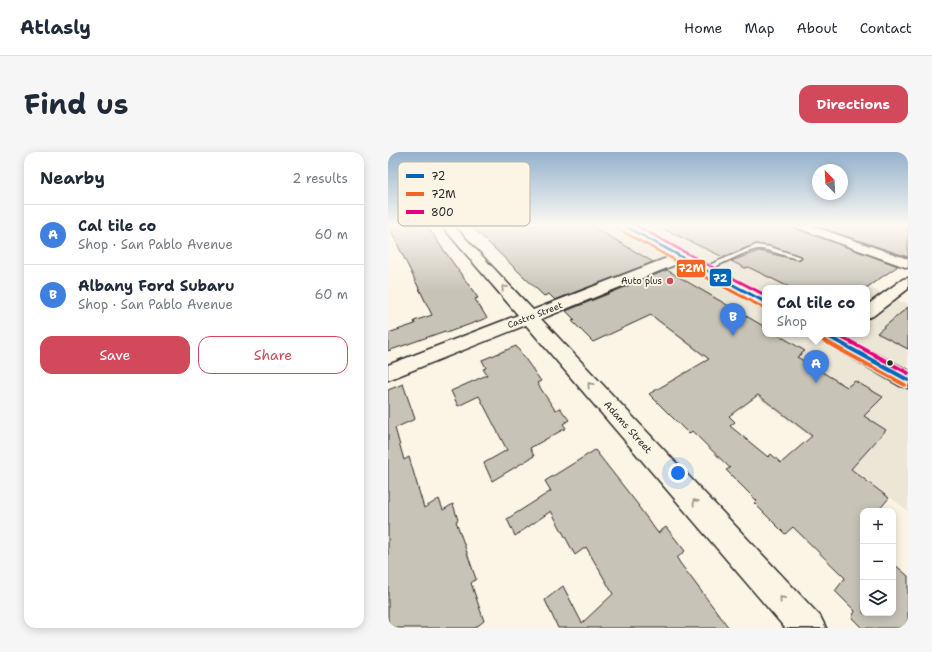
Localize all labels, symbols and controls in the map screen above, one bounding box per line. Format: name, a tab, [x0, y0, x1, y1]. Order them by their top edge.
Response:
text: Atlasly	[20, 15, 91, 40]
text: Home	[684, 19, 723, 37]
text: Map	[745, 19, 775, 37]
text: About	[797, 19, 838, 37]
text: Contact	[860, 19, 912, 37]
text: Find us	[24, 85, 129, 123]
button: Directions	[799, 85, 908, 123]
legend	[398, 162, 530, 226]
north arrow	[812, 164, 848, 200]
text: Nearby	[40, 167, 105, 189]
text: 72	[431, 169, 446, 184]
text: 2 results	[292, 170, 348, 187]
text: 72M	[431, 187, 456, 202]
text: 800	[431, 205, 454, 220]
text: Cal tile co	[78, 216, 156, 236]
text: A	[48, 226, 58, 243]
text: 60 m	[315, 226, 348, 243]
text: Shop · San Pablo Avenue	[78, 236, 233, 253]
line badge: 72M	[676, 259, 706, 278]
text: 72M	[678, 261, 705, 276]
line badge: 72	[709, 268, 732, 287]
text: 72	[713, 271, 728, 286]
place label: Auto plus	[621, 275, 662, 287]
text: Albany Ford Subaru	[78, 276, 234, 296]
marker: Auto plus	[665, 276, 675, 286]
one-way arrow	[501, 285, 508, 292]
popup	[762, 285, 870, 337]
text: B	[49, 286, 57, 303]
text: 60 m	[315, 286, 348, 303]
text: Cal tile co	[777, 293, 855, 313]
text: Shop · San Pablo Avenue	[78, 296, 233, 313]
street label: Castro Street	[506, 299, 564, 331]
pin: B	[720, 303, 746, 336]
text: Shop	[777, 313, 807, 330]
button: Save	[40, 336, 190, 374]
button: Share	[198, 336, 348, 374]
pin: A	[803, 350, 829, 383]
unlabelled marker	[885, 358, 895, 368]
one-way arrow	[588, 382, 595, 389]
street label: Adams Street	[601, 398, 655, 456]
your location	[668, 463, 688, 483]
one-way arrow	[693, 499, 700, 507]
map controls	[860, 508, 896, 616]
button: +	[860, 508, 896, 544]
button: −	[860, 544, 896, 580]
button: layers	[860, 580, 896, 616]
one-way arrow	[780, 596, 787, 604]

